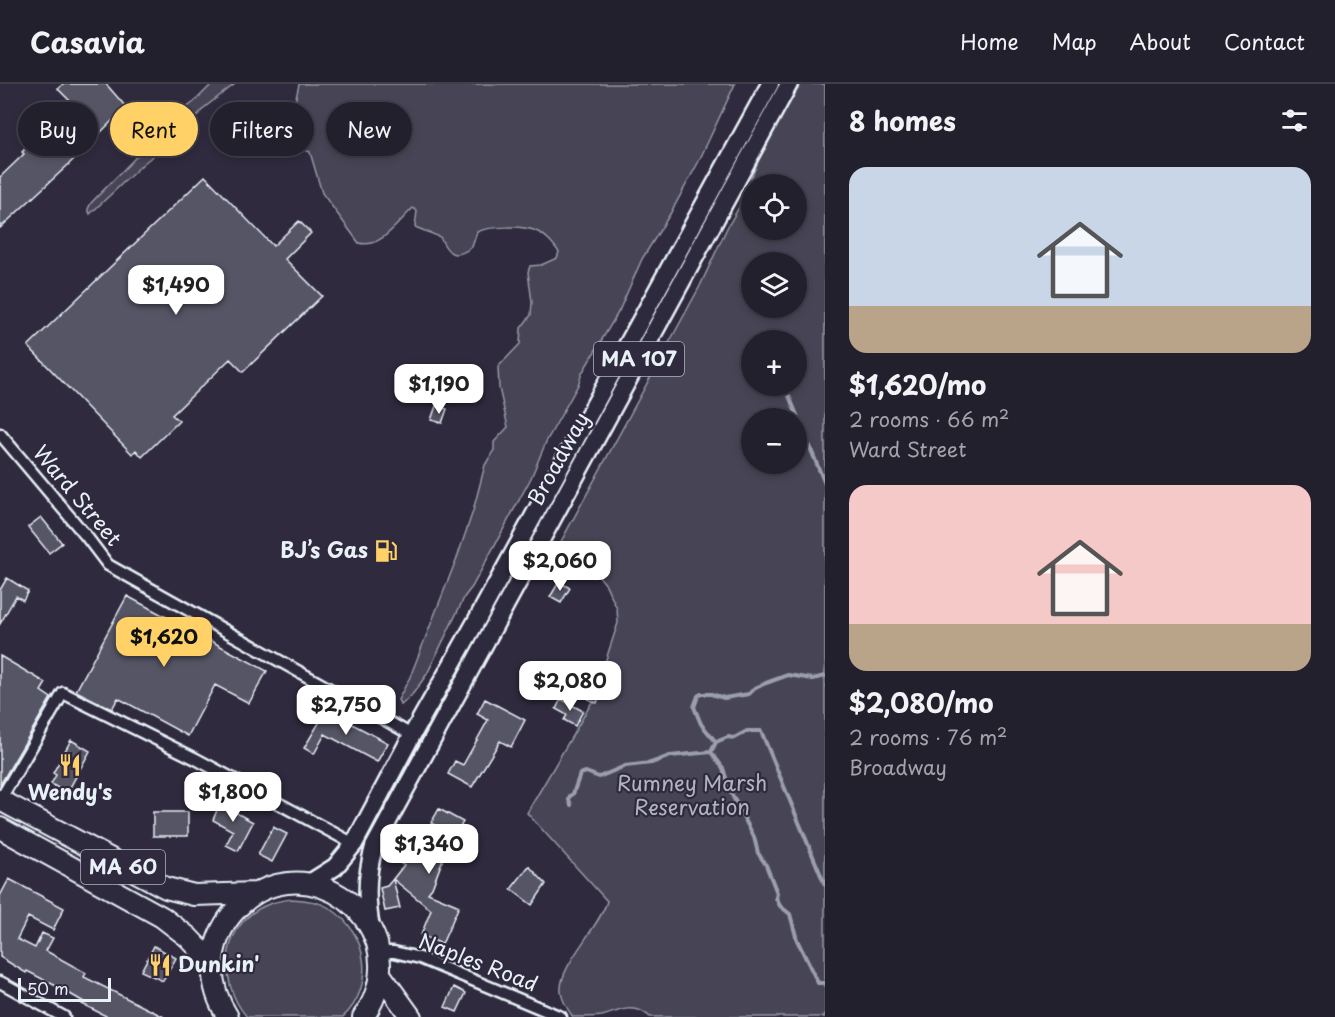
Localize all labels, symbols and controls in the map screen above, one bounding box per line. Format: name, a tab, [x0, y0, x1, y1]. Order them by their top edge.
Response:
text: Casavia	[30, 20, 145, 63]
text: Home	[960, 25, 1019, 57]
text: Map	[1052, 25, 1097, 57]
text: About	[1130, 25, 1191, 57]
text: Contact	[1224, 25, 1305, 57]
text: 8 homes	[849, 101, 956, 140]
chip: Buy	[18, 102, 98, 156]
chip: Rent	[110, 102, 198, 156]
chip: Filters	[210, 102, 314, 156]
chip: New	[326, 102, 412, 156]
icon: filters	[1278, 104, 1311, 137]
map controls	[741, 174, 807, 474]
button: locate	[741, 174, 807, 240]
icon: home	[1026, 206, 1134, 314]
button: layers	[741, 252, 807, 318]
pin: $1,490	[127, 265, 225, 316]
text: $1,490	[142, 269, 210, 299]
button: +	[741, 330, 807, 396]
road number: MA 107	[594, 342, 684, 376]
pin: $1,190	[390, 364, 488, 415]
text: $1,620/mo	[849, 365, 986, 404]
text: $1,190	[408, 368, 470, 398]
text: 2 rooms · 66 m²	[849, 404, 1009, 434]
street label: Broadway	[518, 405, 596, 511]
button: −	[741, 408, 807, 474]
text: Ward Street	[849, 434, 966, 464]
street label: Ward Street	[27, 437, 130, 552]
icon: home	[1026, 524, 1134, 632]
place label: BJ’s Gas	[280, 533, 368, 565]
fuel station icon: BJ’s Gas	[373, 538, 399, 564]
pin: $2,060	[511, 541, 609, 592]
text: $2,060	[523, 545, 597, 575]
pin: $1,620	[115, 617, 213, 668]
text: $1,620	[130, 621, 198, 651]
pin: $2,080	[521, 661, 619, 712]
text: $2,080	[533, 665, 607, 695]
text: $2,080/mo	[849, 683, 994, 722]
pin: $2,750	[297, 685, 395, 736]
text: $2,750	[311, 689, 381, 719]
text: 2 rooms · 76 m²	[849, 722, 1007, 752]
restaurant icon: Wendy's	[57, 752, 83, 778]
text: Broadway	[849, 752, 947, 782]
park label: Rumney Marsh Reservation	[617, 766, 767, 822]
pin: $1,800	[184, 772, 282, 823]
place label: Wendy's	[28, 775, 112, 807]
text: $1,800	[198, 776, 268, 806]
pin: $1,340	[380, 824, 478, 875]
text: $1,340	[394, 828, 464, 858]
road number: MA 60	[81, 850, 165, 884]
street label: Naples Road	[414, 924, 543, 999]
place label: Dunkin'	[178, 947, 260, 979]
restaurant icon: Dunkin'	[147, 952, 173, 978]
scale bar	[18, 975, 111, 1002]
text: 50 m	[27, 976, 68, 1000]

